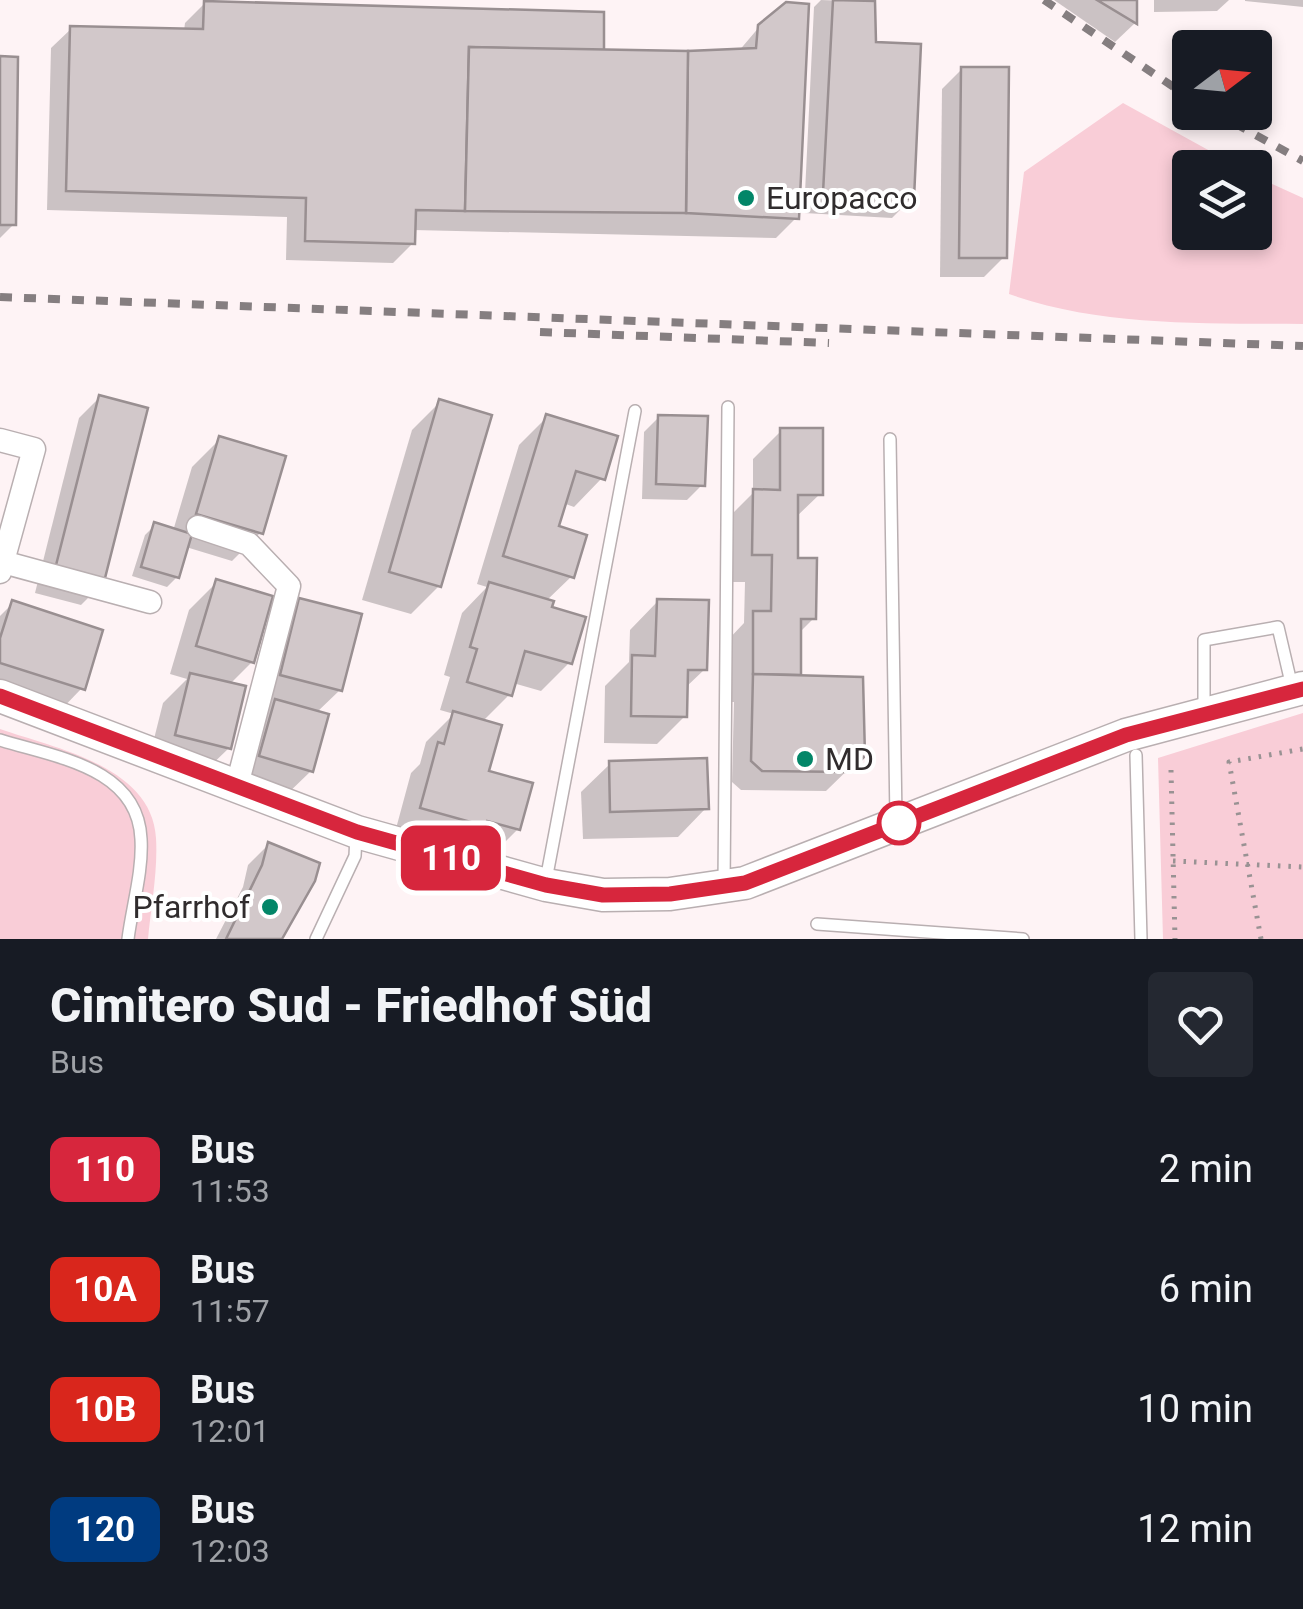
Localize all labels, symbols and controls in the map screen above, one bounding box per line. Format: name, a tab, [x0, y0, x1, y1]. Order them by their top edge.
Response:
north arrow	[1172, 30, 1272, 130]
map controls	[1172, 30, 1272, 250]
button: layers	[1172, 150, 1272, 250]
place label: Europacco	[766, 179, 917, 217]
marker: Europacco	[735, 187, 757, 209]
place label: MD	[825, 740, 874, 778]
marker: MD	[794, 748, 816, 770]
unlabelled marker	[878, 802, 920, 844]
line badge: 110	[394, 826, 508, 890]
text: 110	[421, 838, 481, 879]
place label: Pfarrhof	[133, 888, 251, 926]
marker: Pfarrhof	[259, 896, 281, 918]
button: heart	[1148, 972, 1253, 1077]
text: Cimitero Sud - Friedhof Süd	[50, 977, 652, 1034]
text: Bus	[50, 1043, 104, 1081]
text: Bus	[190, 1128, 255, 1172]
text: 2 min	[1159, 1147, 1253, 1191]
text: 110	[75, 1149, 135, 1190]
text: 11:53	[190, 1172, 270, 1210]
text: Bus	[190, 1248, 255, 1292]
text: 6 min	[1159, 1267, 1253, 1311]
text: 10A	[73, 1269, 137, 1310]
text: 11:57	[190, 1292, 270, 1330]
text: Bus	[190, 1368, 255, 1412]
text: 10 min	[1137, 1387, 1253, 1431]
text: 10B	[74, 1389, 136, 1430]
text: 12:01	[190, 1412, 270, 1450]
text: Bus	[190, 1488, 255, 1532]
text: 12 min	[1137, 1507, 1253, 1551]
text: 120	[75, 1509, 135, 1550]
text: 12:03	[190, 1532, 270, 1570]

